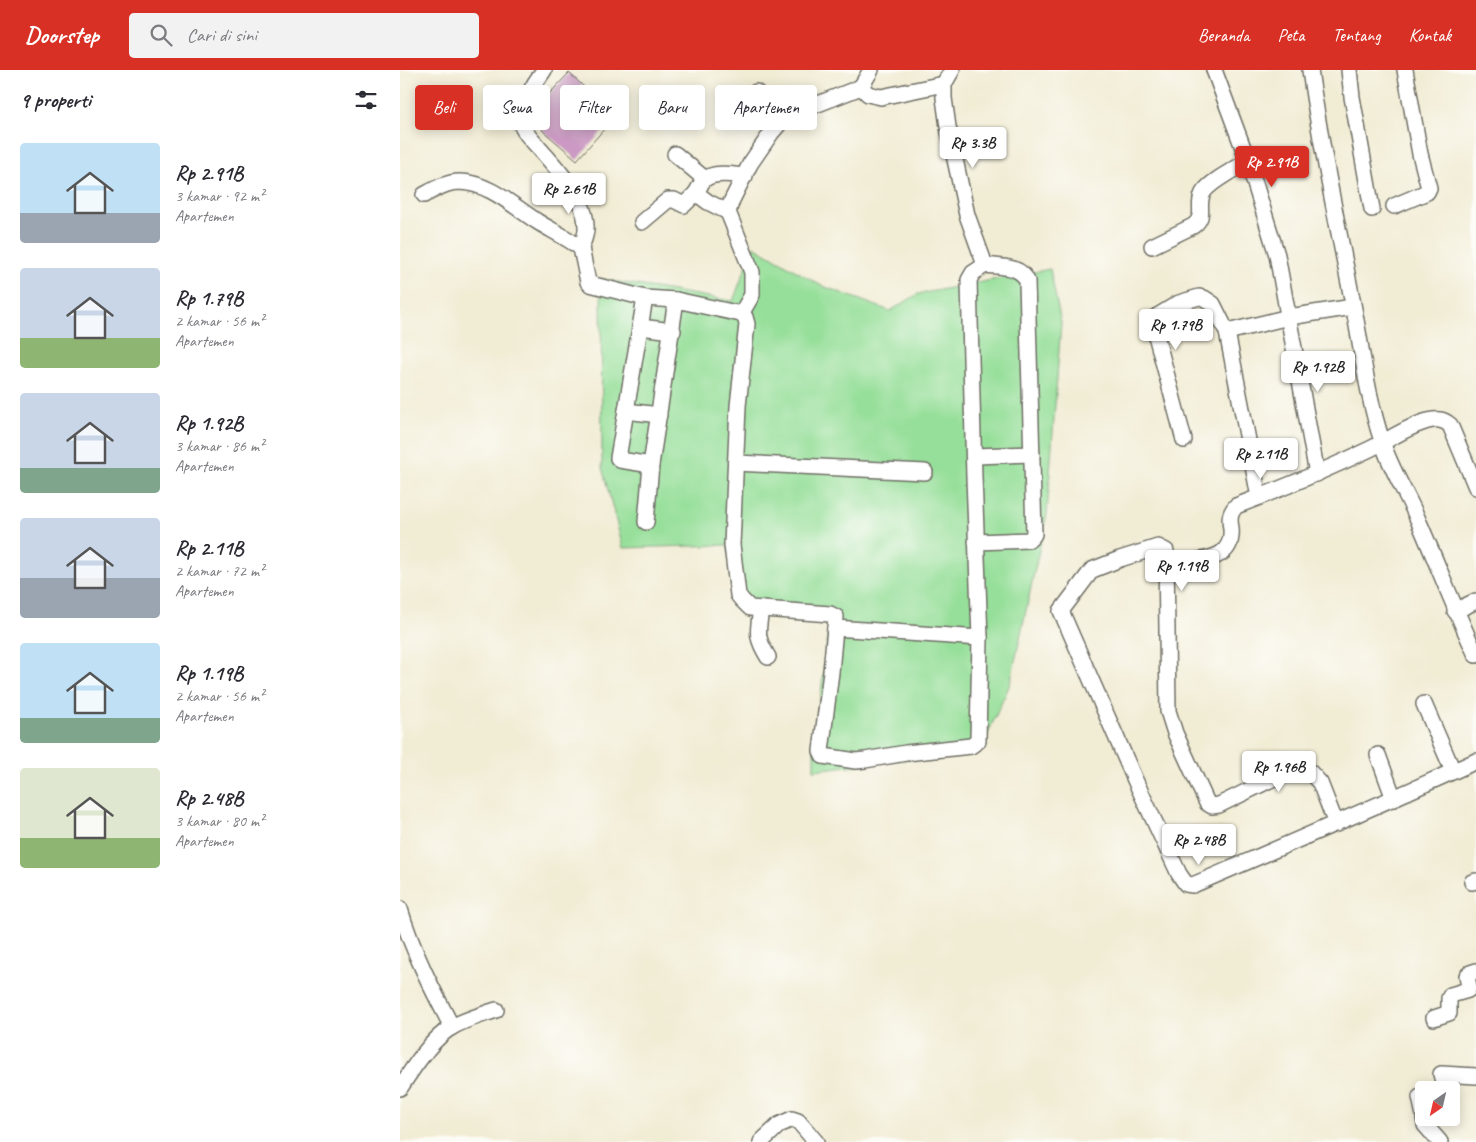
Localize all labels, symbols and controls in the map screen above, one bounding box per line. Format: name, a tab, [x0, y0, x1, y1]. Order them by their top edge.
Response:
search box	[129, 13, 479, 58]
text: Doorstep	[25, 20, 99, 50]
icon: search	[147, 21, 175, 49]
text: Cari di sini	[187, 23, 257, 47]
text: Beranda	[1198, 24, 1249, 46]
text: Peta	[1277, 24, 1304, 46]
text: Tentang	[1332, 24, 1381, 46]
text: Kontak	[1409, 24, 1451, 46]
chip: Beli	[415, 85, 473, 130]
chip: Sewa	[483, 85, 550, 130]
chip: Filter	[560, 85, 629, 130]
chip: Baru	[639, 85, 705, 130]
chip: Apartemen	[715, 85, 817, 130]
icon: filters	[352, 86, 380, 114]
text: 9 properti	[20, 87, 91, 113]
pin: Rp 3.3B	[927, 126, 1019, 169]
text: Rp 3.3B	[951, 133, 995, 153]
pin: Rp 2.91B	[1220, 146, 1324, 188]
text: Rp 2.91B	[1246, 152, 1298, 172]
text: Rp 2.91B	[175, 160, 243, 186]
icon: home	[60, 163, 120, 223]
pin: Rp 2.61B	[517, 172, 621, 215]
text: Rp 2.61B	[543, 179, 595, 199]
text: 3 kamar · 92 m²	[175, 186, 264, 206]
text: Apartemen	[175, 206, 234, 226]
text: Rp 1.79B	[175, 285, 243, 311]
icon: home	[60, 288, 120, 348]
pin: Rp 1.79B	[1124, 308, 1228, 351]
text: 2 kamar · 56 m²	[175, 311, 264, 331]
text: Rp 1.79B	[1150, 315, 1202, 335]
text: Apartemen	[175, 331, 234, 351]
pin: Rp 1.92B	[1266, 350, 1370, 393]
text: Rp 1.92B	[1292, 357, 1344, 377]
text: Rp 1.92B	[175, 410, 243, 436]
icon: home	[60, 413, 120, 473]
text: 3 kamar · 86 m²	[175, 436, 264, 456]
pin: Rp 2.11B	[1209, 438, 1313, 480]
text: Rp 2.11B	[1235, 444, 1287, 464]
text: Apartemen	[175, 456, 234, 476]
text: Rp 2.11B	[175, 535, 243, 561]
icon: home	[60, 538, 120, 598]
pin: Rp 1.19B	[1130, 550, 1234, 592]
text: Rp 1.19B	[1156, 556, 1208, 576]
text: 2 kamar · 72 m²	[175, 561, 264, 581]
text: Apartemen	[175, 581, 234, 601]
text: Rp 1.19B	[175, 660, 243, 686]
icon: home	[60, 663, 120, 723]
text: 2 kamar · 56 m²	[175, 686, 264, 706]
text: Apartemen	[175, 706, 234, 726]
pin: Rp 1.96B	[1227, 750, 1331, 793]
text: Rp 1.96B	[1253, 757, 1305, 777]
text: Rp 2.48B	[175, 785, 243, 811]
icon: home	[60, 788, 120, 848]
text: 3 kamar · 80 m²	[175, 811, 264, 831]
pin: Rp 2.48B	[1147, 824, 1251, 866]
text: Rp 2.48B	[1173, 830, 1225, 850]
text: Apartemen	[175, 831, 234, 851]
north arrow	[1415, 1081, 1460, 1126]
map controls	[1415, 1081, 1460, 1126]

